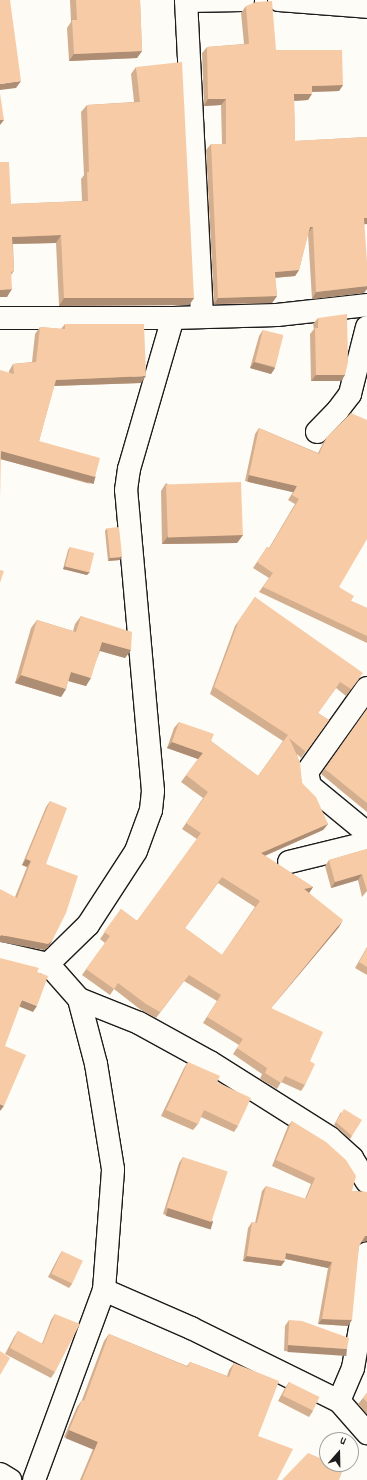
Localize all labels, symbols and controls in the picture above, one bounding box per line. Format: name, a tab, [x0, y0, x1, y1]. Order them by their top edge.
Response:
north arrow	[319, 1432, 359, 1472]
text: U	[338, 1433, 348, 1450]

